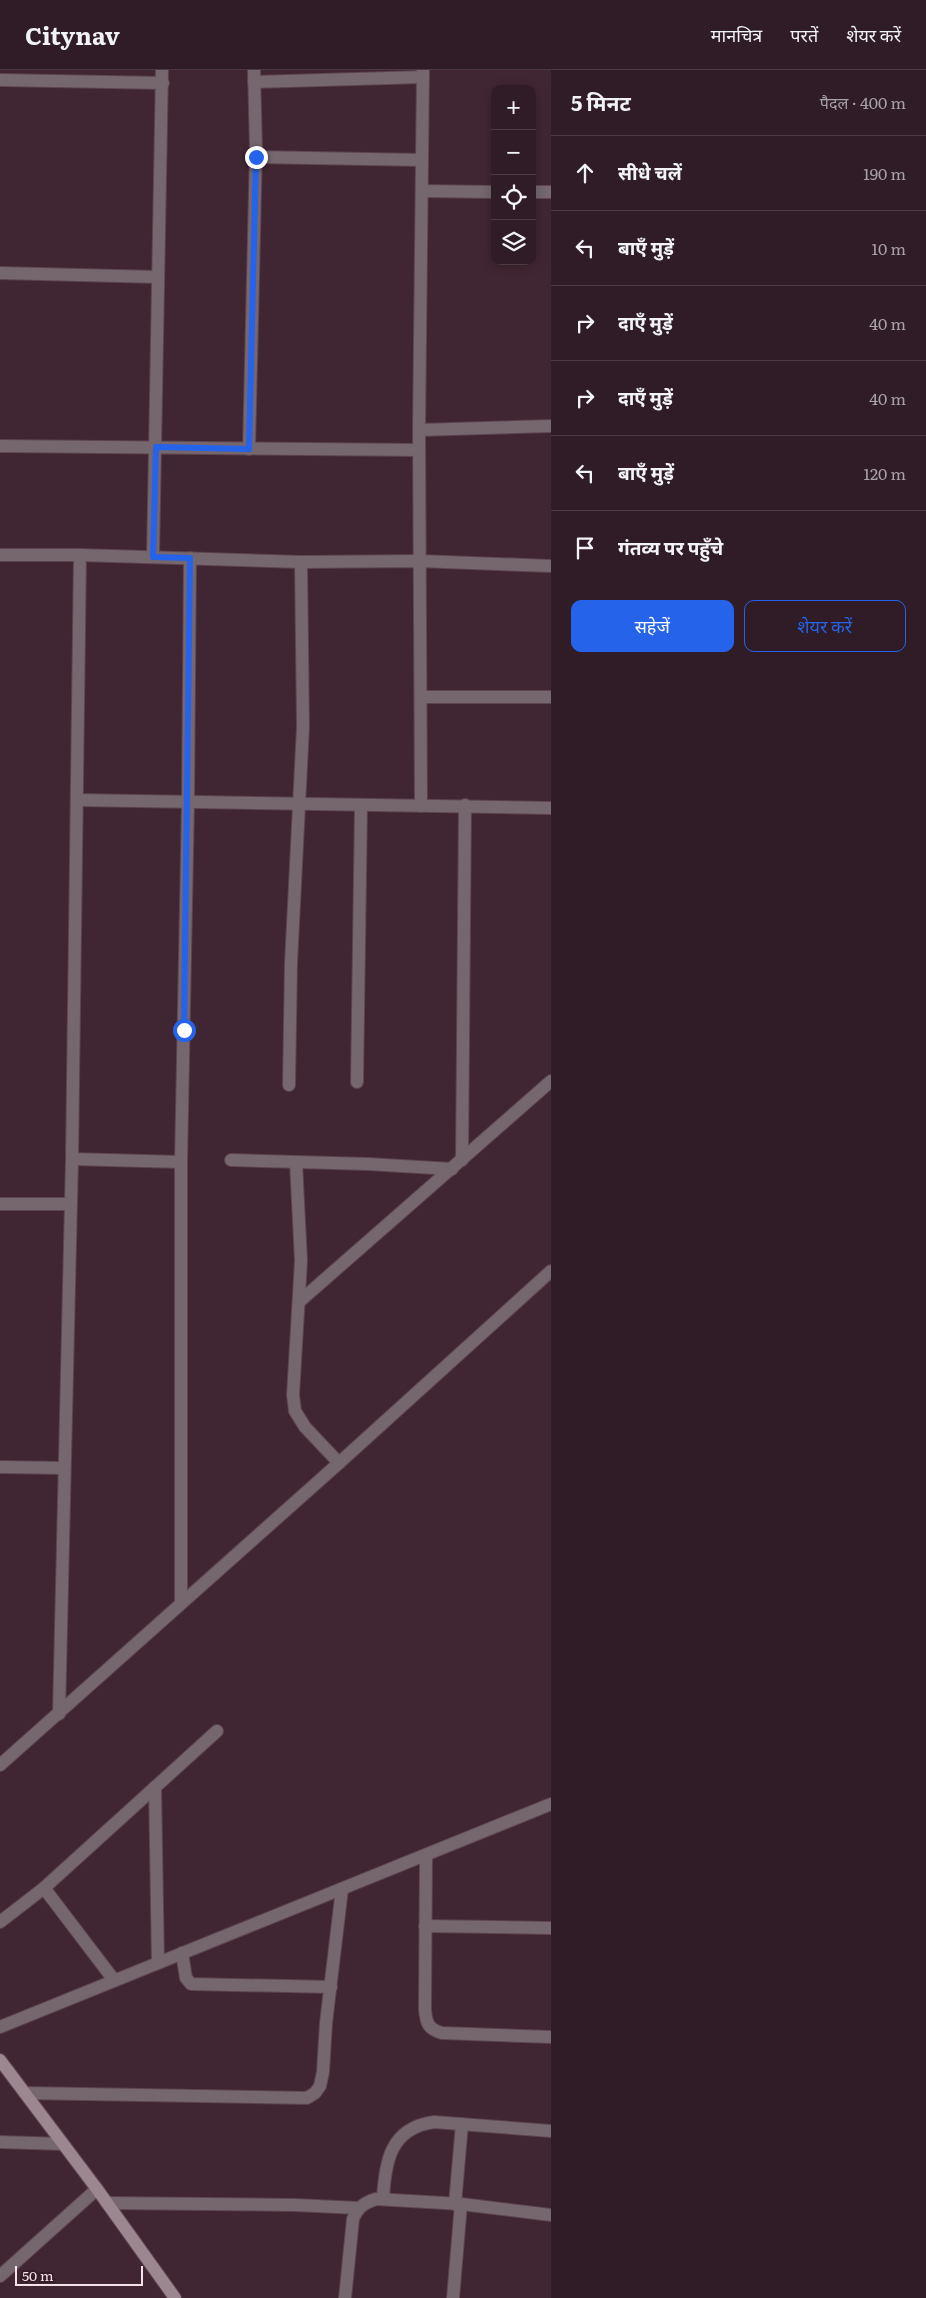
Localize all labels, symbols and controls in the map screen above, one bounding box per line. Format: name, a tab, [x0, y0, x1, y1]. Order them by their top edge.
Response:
text: Citynav	[25, 17, 120, 52]
text: मानचित्र	[711, 21, 762, 48]
text: परतें	[790, 21, 818, 48]
text: शेयर करें	[846, 21, 901, 48]
map controls	[491, 85, 536, 265]
button: +	[491, 85, 536, 130]
text: 5 मिनट	[571, 86, 631, 117]
text: पैदल · 400 m	[820, 90, 906, 114]
button: −	[491, 130, 536, 175]
route end	[245, 146, 268, 169]
text: सीधे चलें	[618, 158, 682, 186]
icon: ahead	[571, 159, 599, 187]
text: 190 m	[863, 161, 906, 185]
button: locate	[491, 175, 536, 220]
button: layers	[491, 220, 536, 265]
text: बाएँ मुड़ें	[618, 233, 674, 261]
icon: left	[571, 234, 599, 262]
text: 10 m	[872, 236, 906, 260]
text: दाएँ मुड़ें	[618, 308, 673, 336]
icon: right	[571, 309, 599, 337]
text: 40 m	[869, 311, 906, 335]
text: दाएँ मुड़ें	[618, 383, 673, 411]
icon: right	[571, 384, 599, 412]
text: 40 m	[869, 386, 906, 410]
text: बाएँ मुड़ें	[618, 458, 674, 486]
icon: left	[571, 459, 599, 487]
text: 120 m	[863, 461, 906, 485]
text: गंतव्य पर पहुँचे	[618, 533, 723, 561]
icon: arrive	[571, 534, 599, 562]
button: सहेजें	[571, 600, 734, 652]
button: शेयर करें	[744, 600, 906, 652]
route start	[173, 1019, 196, 1042]
scale bar	[15, 2263, 142, 2286]
text: 50 m	[22, 2265, 54, 2285]

